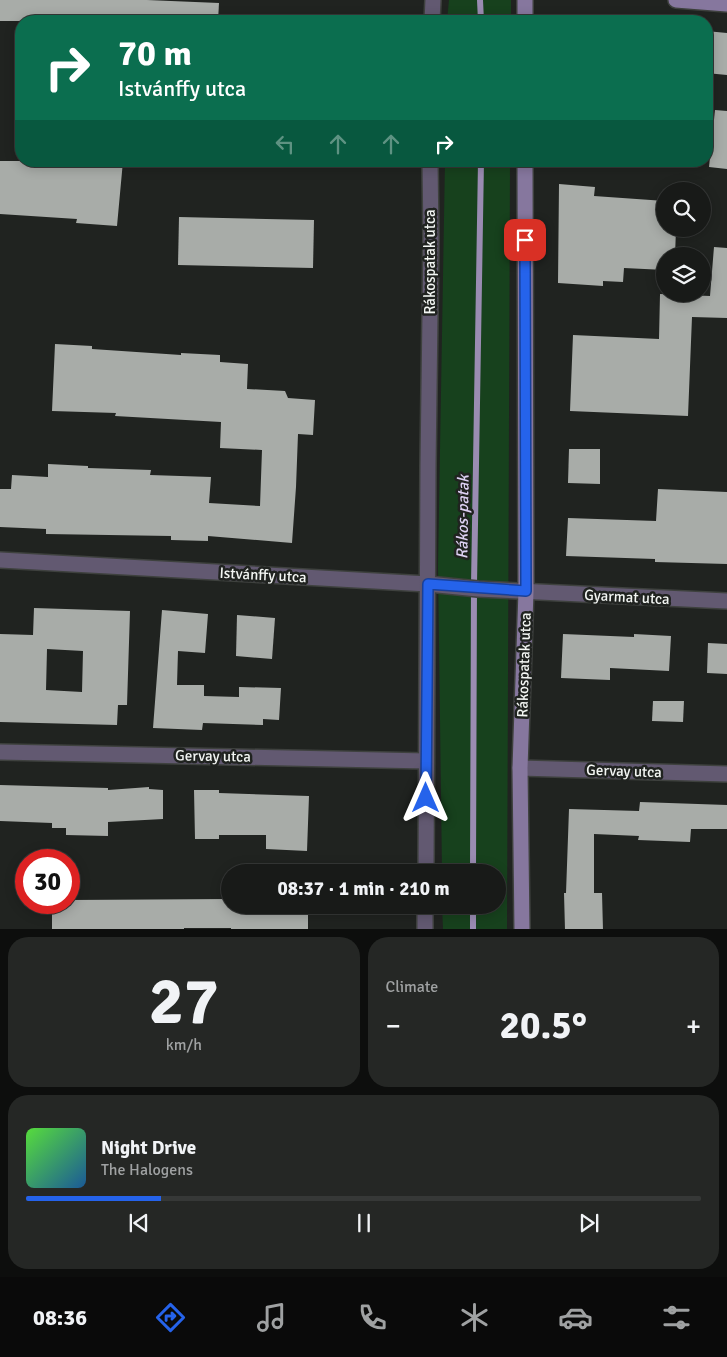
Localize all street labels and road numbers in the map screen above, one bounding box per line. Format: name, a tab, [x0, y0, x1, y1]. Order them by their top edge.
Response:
street label: Rákospatak utca	[421, 209, 439, 315]
street label: Istvánffy utca	[219, 564, 307, 586]
street label: Gyarmat utca	[584, 586, 670, 608]
street label: Rákospatak utca	[513, 612, 535, 718]
street label: Gervay utca	[175, 746, 251, 766]
street label: Gervay utca	[586, 761, 662, 781]

